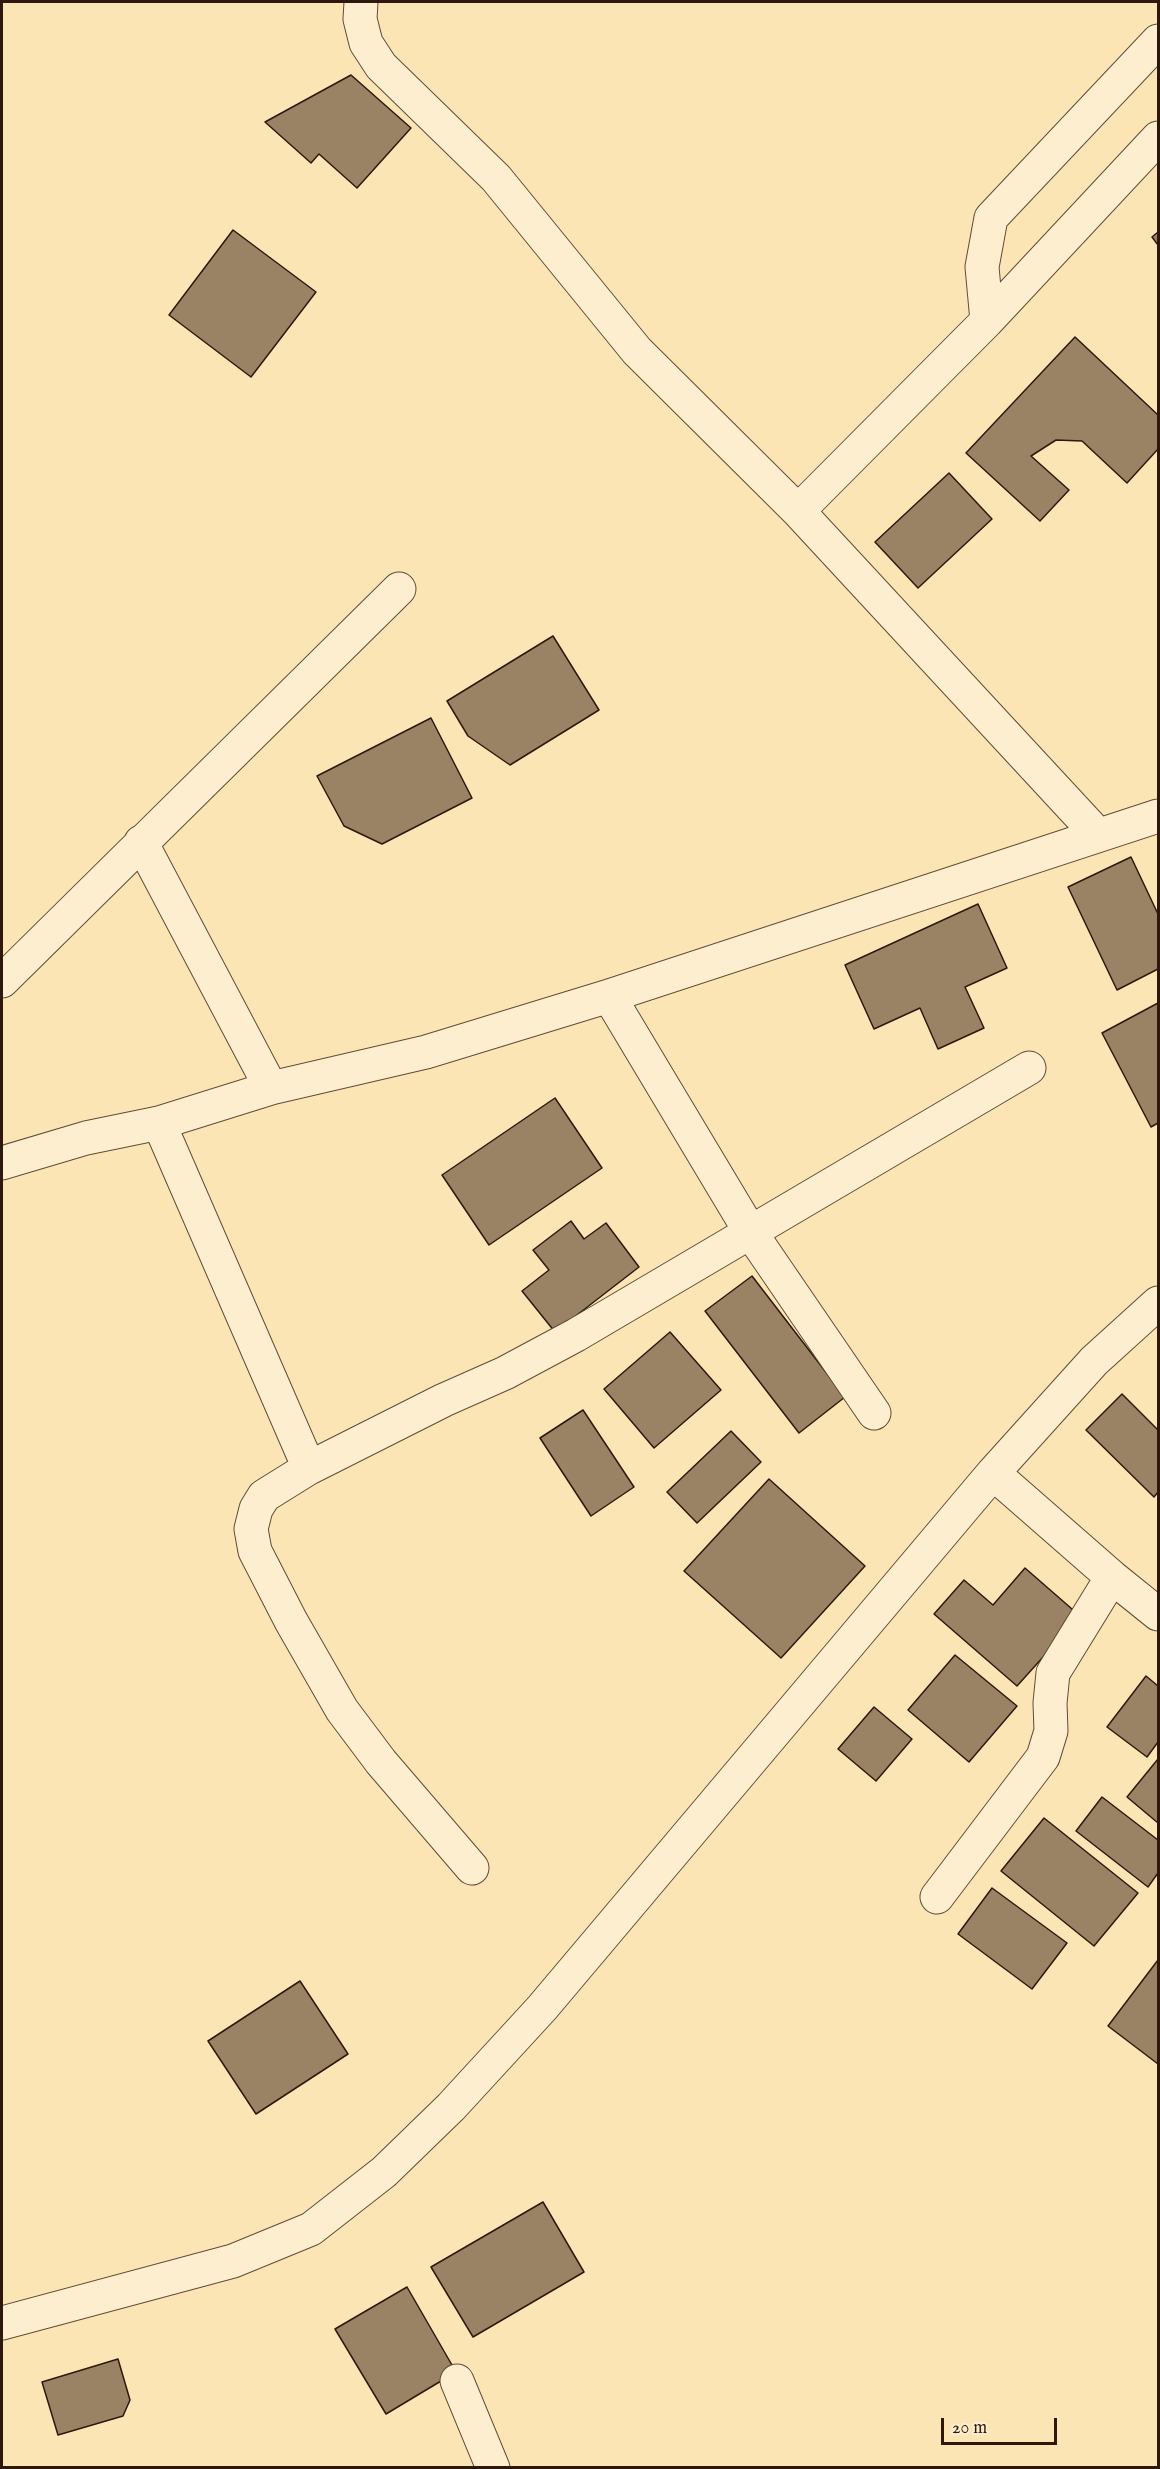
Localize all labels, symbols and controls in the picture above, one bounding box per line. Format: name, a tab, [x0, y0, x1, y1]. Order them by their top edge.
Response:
scale bar	[944, 2406, 1060, 2444]
text: 20 m	[952, 2417, 987, 2440]

